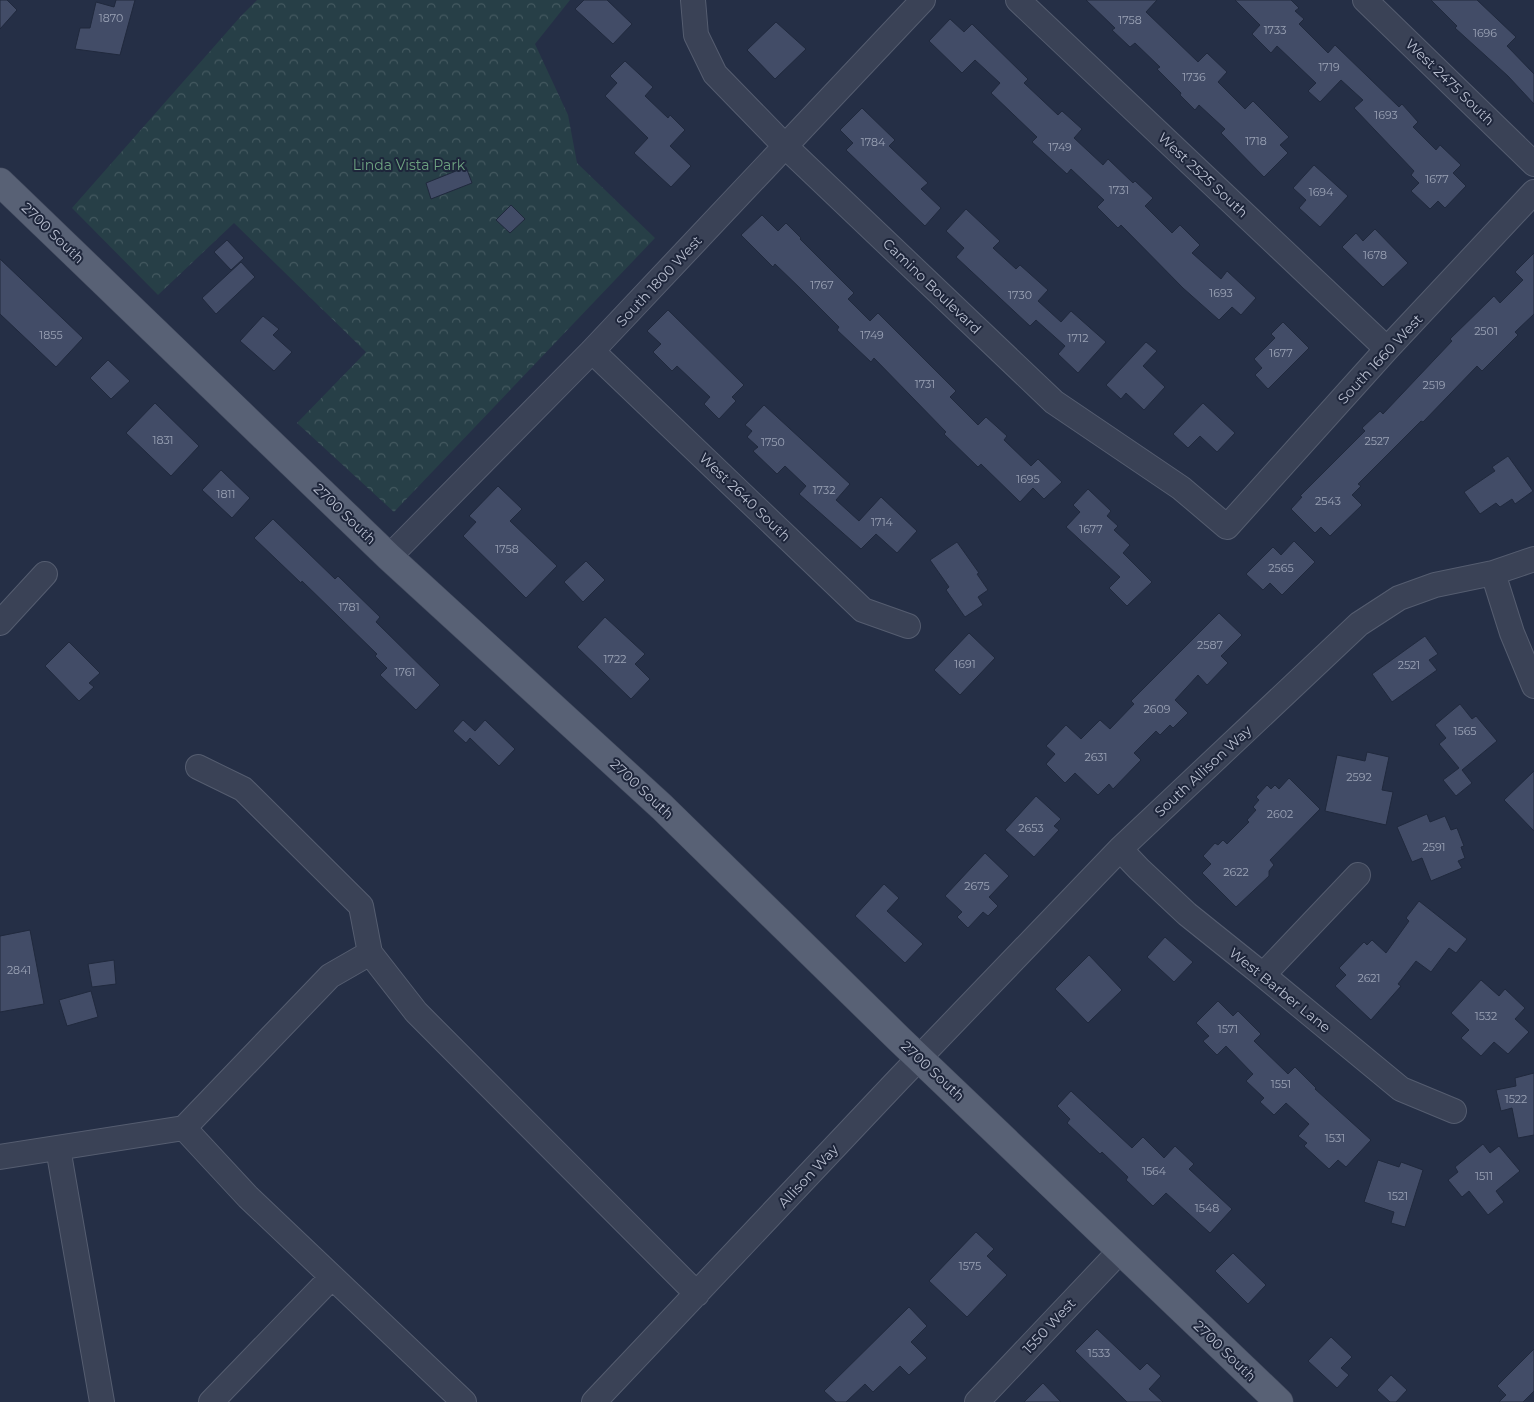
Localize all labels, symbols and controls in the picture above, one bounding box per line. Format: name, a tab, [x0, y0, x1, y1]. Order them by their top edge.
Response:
house number: 1870	[99, 11, 123, 25]
house number: 1758	[1118, 13, 1142, 27]
house number: 1733	[1264, 23, 1286, 37]
house number: 1696	[1473, 26, 1497, 40]
street label: West 2475 South	[1402, 35, 1498, 129]
house number: 1719	[1318, 60, 1340, 74]
house number: 1736	[1182, 70, 1206, 84]
house number: 1693	[1374, 108, 1398, 122]
street label: West 2525 South	[1154, 129, 1252, 221]
house number: 1718	[1245, 134, 1267, 148]
house number: 1784	[861, 135, 886, 149]
house number: 1749	[1048, 140, 1072, 154]
park label: Linda Vista Park	[353, 156, 466, 174]
house number: 1677	[1425, 172, 1449, 186]
house number: 1731	[1109, 183, 1129, 197]
house number: 1694	[1309, 185, 1334, 199]
street label: 2700 South	[18, 199, 88, 267]
street label: South 1800 West	[612, 232, 706, 330]
street label: Camino Boulevard	[879, 234, 985, 338]
house number: 1678	[1363, 248, 1387, 262]
house number: 1767	[810, 278, 834, 292]
house number: 1693	[1209, 286, 1233, 300]
house number: 1730	[1008, 288, 1032, 302]
street label: South 1660 West	[1334, 310, 1426, 408]
house number: 2501	[1474, 324, 1498, 338]
house number: 1855	[39, 328, 63, 342]
house number: 1749	[860, 328, 884, 342]
house number: 1712	[1068, 331, 1088, 345]
house number: 1677	[1269, 346, 1293, 360]
house number: 1731	[915, 377, 935, 391]
house number: 2519	[1422, 378, 1446, 392]
house number: 1831	[152, 433, 174, 447]
house number: 2527	[1364, 434, 1390, 448]
house number: 1750	[761, 435, 785, 449]
street label: West 2640 South	[696, 449, 794, 545]
house number: 1695	[1016, 472, 1040, 486]
street label: 2700 South	[310, 480, 380, 548]
house number: 1732	[813, 483, 835, 497]
house number: 1811	[217, 487, 235, 501]
house number: 2543	[1315, 494, 1341, 508]
house number: 1714	[871, 515, 894, 529]
house number: 1677	[1079, 522, 1103, 536]
house number: 1758	[495, 542, 519, 556]
house number: 2565	[1268, 561, 1294, 575]
house number: 1781	[338, 600, 360, 614]
house number: 2587	[1197, 638, 1223, 652]
house number: 1722	[604, 652, 626, 666]
house number: 1691	[954, 657, 976, 671]
house number: 2521	[1398, 658, 1420, 672]
house number: 1761	[395, 665, 415, 679]
house number: 2609	[1144, 702, 1171, 716]
street label: South Allison Way	[1151, 721, 1256, 821]
house number: 1565	[1453, 724, 1477, 738]
house number: 2631	[1084, 750, 1108, 764]
street label: 2700 South	[607, 755, 677, 823]
house number: 2592	[1346, 770, 1372, 784]
house number: 2602	[1267, 807, 1293, 821]
house number: 2653	[1018, 821, 1044, 835]
house number: 2591	[1422, 840, 1446, 854]
house number: 2622	[1223, 865, 1249, 879]
house number: 2675	[964, 879, 990, 893]
street label: West Barber Lane	[1226, 944, 1334, 1036]
house number: 2841	[7, 963, 31, 977]
house number: 2621	[1357, 971, 1381, 985]
house number: 1532	[1475, 1009, 1497, 1023]
house number: 1571	[1218, 1022, 1238, 1036]
street label: 2700 South	[898, 1037, 968, 1105]
house number: 1551	[1271, 1077, 1291, 1091]
house number: 1522	[1505, 1092, 1527, 1106]
house number: 1531	[1325, 1131, 1345, 1145]
street label: Allison Way	[774, 1140, 842, 1212]
house number: 1564	[1142, 1164, 1167, 1178]
house number: 1511	[1475, 1169, 1493, 1183]
house number: 1521	[1388, 1189, 1408, 1203]
house number: 1548	[1195, 1201, 1219, 1215]
house number: 1575	[959, 1259, 981, 1273]
street label: 1550 West	[1019, 1294, 1080, 1358]
street label: 2700 South	[1190, 1317, 1260, 1385]
house number: 1533	[1088, 1346, 1110, 1360]

